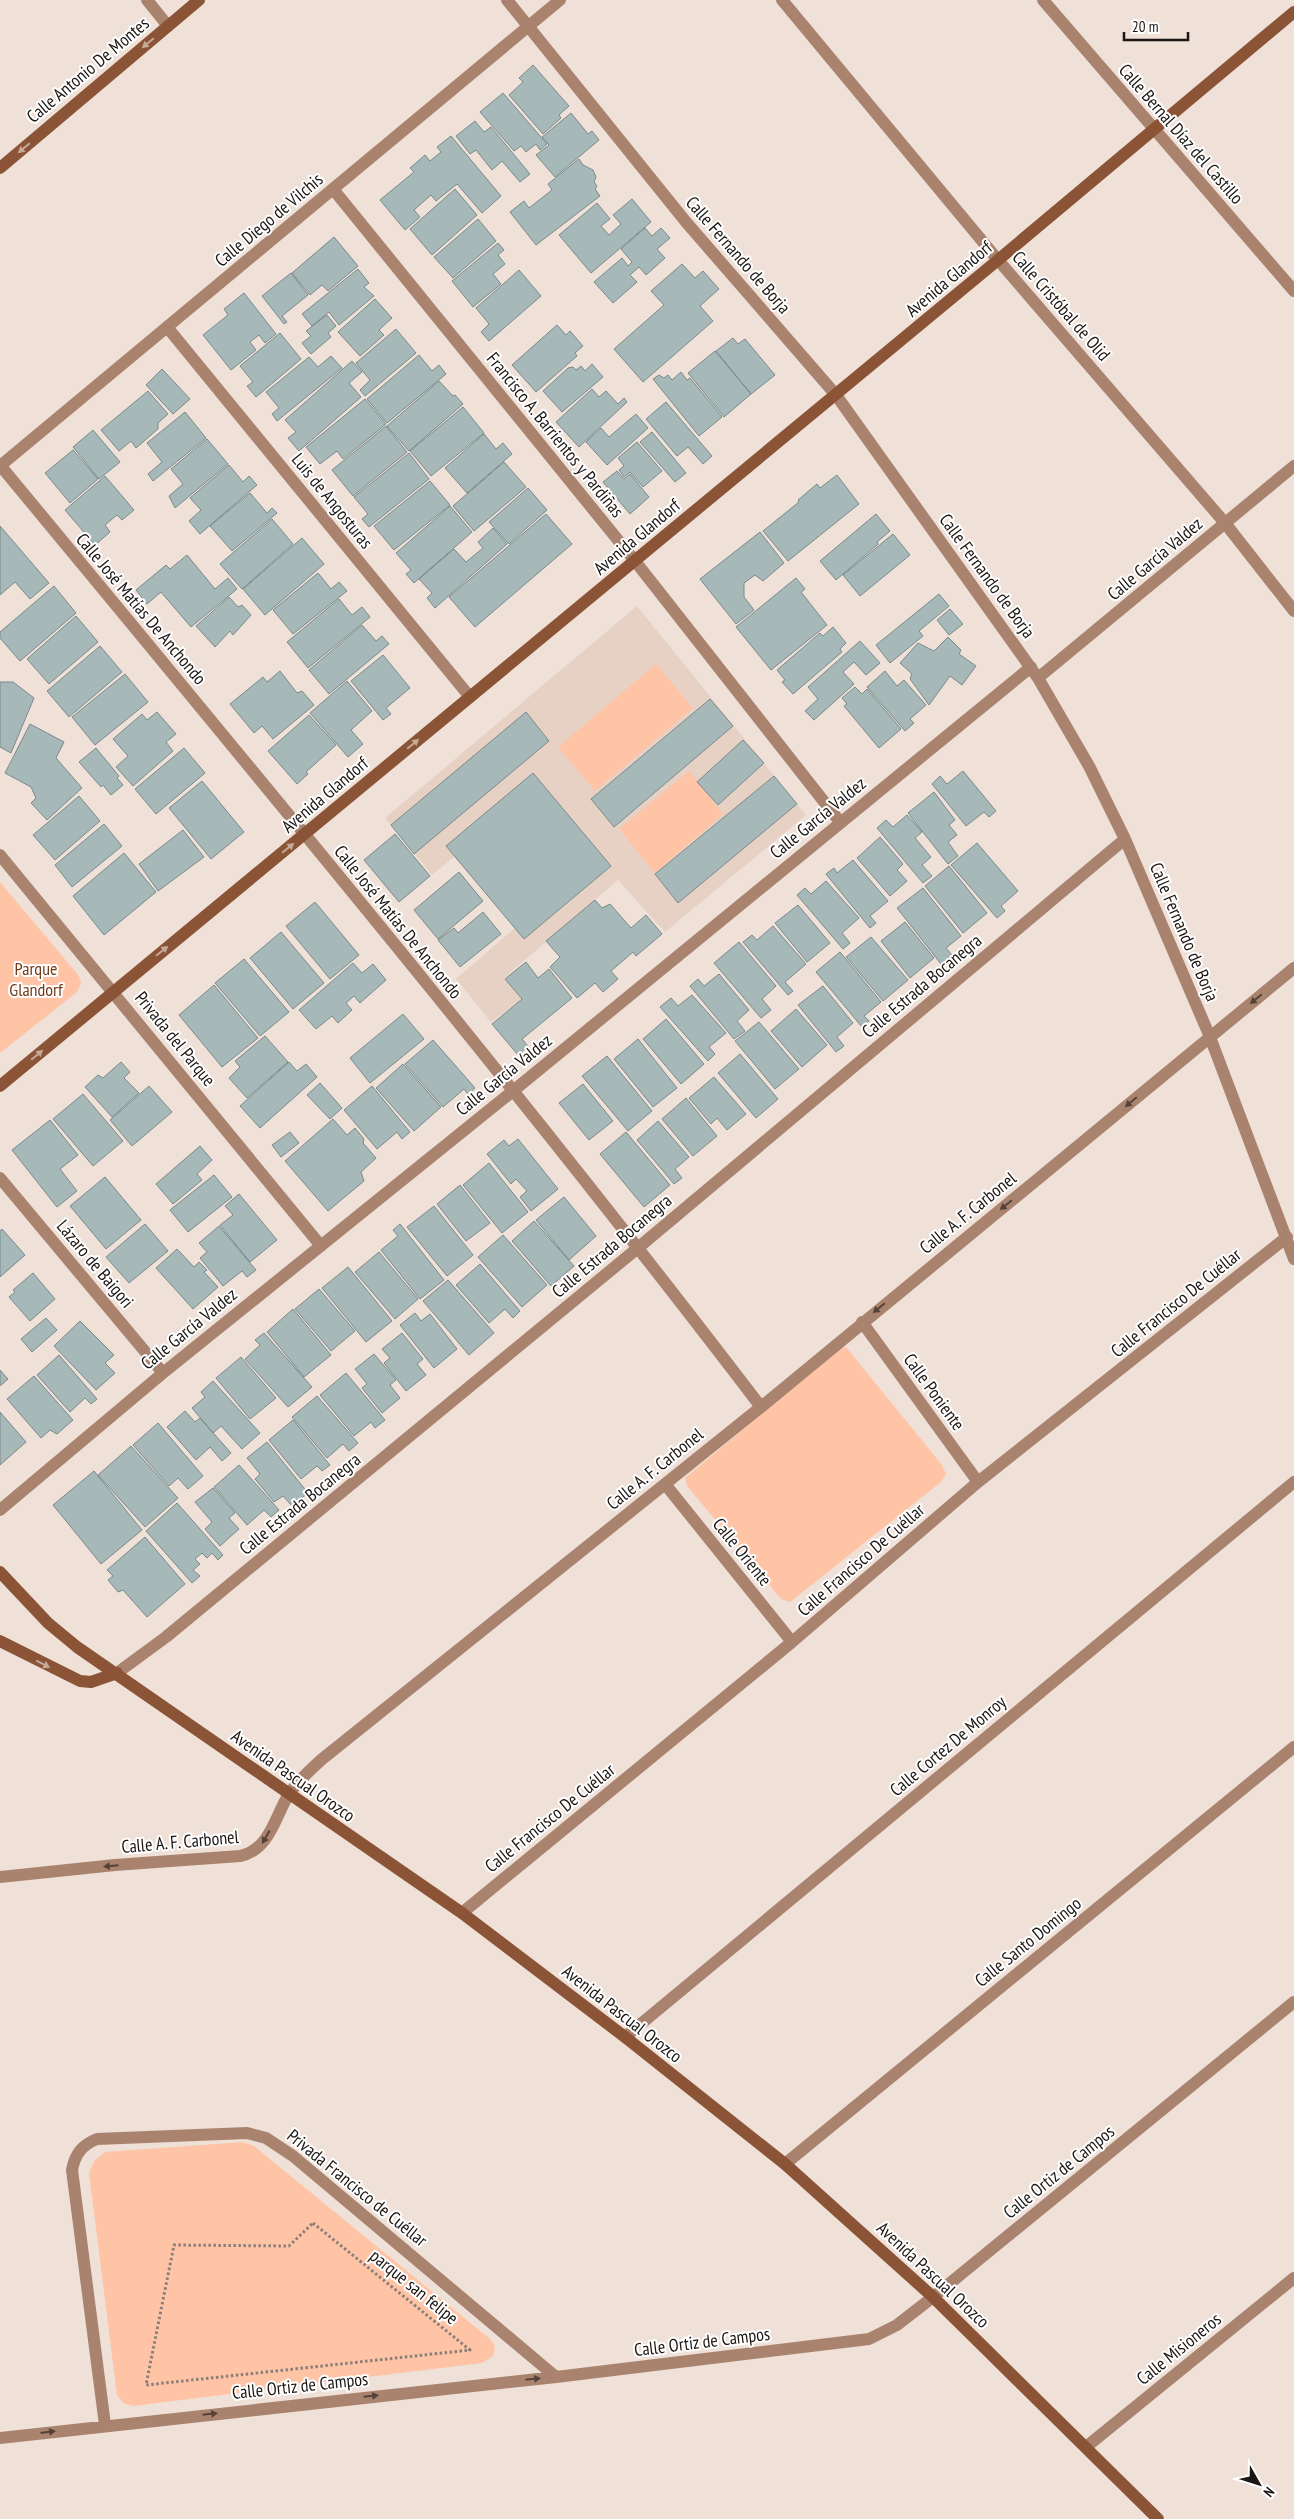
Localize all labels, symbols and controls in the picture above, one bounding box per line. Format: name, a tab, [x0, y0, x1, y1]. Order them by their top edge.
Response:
scale bar	[1124, 10, 1188, 42]
street label: Calle Antonio De Montes	[22, 12, 154, 128]
text: 20 m	[1132, 17, 1158, 36]
one-way arrow	[142, 37, 155, 48]
street label: Calle Bernal Díaz del Castillo	[1114, 59, 1249, 209]
one-way arrow	[18, 142, 31, 153]
street label: Calle Diego de Vilchis	[210, 168, 327, 272]
street label: Calle Fernando de Borja	[681, 191, 796, 318]
street label: Avenida Glandorf	[901, 235, 998, 322]
street label: Calle Cristóbal de Olid	[1007, 246, 1115, 365]
street label: Francisco A. Barrientos y Pardiñas	[482, 348, 629, 522]
street label: Luis de Angosturas	[287, 448, 378, 553]
street label: Avenida Glandorf	[589, 493, 686, 580]
street label: Calle Fernando de Borja	[935, 509, 1040, 642]
street label: Calle García Valdez	[1102, 512, 1207, 605]
street label: Calle José Matías De Anchondo	[71, 528, 212, 689]
one-way arrow	[407, 739, 420, 750]
street label: Avenida Glandorf	[277, 751, 374, 838]
street label: Calle García Valdez	[765, 772, 871, 863]
street label: Calle José Matías De Anchondo	[329, 840, 468, 1003]
one-way arrow	[281, 843, 294, 854]
street label: Calle Fernando de Borja	[1145, 859, 1224, 1005]
street label: Calle Estrada Bocanegra	[857, 929, 986, 1042]
one-way arrow	[155, 945, 168, 956]
park label: Parque Glandorf	[9, 957, 64, 1001]
street label: Privada del Parque	[130, 987, 221, 1091]
one-way arrow	[1250, 993, 1263, 1004]
street label: Calle García Valdez	[451, 1029, 557, 1120]
one-way arrow	[31, 1049, 44, 1060]
one-way arrow	[1125, 1097, 1138, 1108]
street label: Calle A. F. Carbonel	[915, 1166, 1021, 1259]
street label: Calle Estrada Bocanegra	[547, 1189, 676, 1302]
one-way arrow	[999, 1200, 1012, 1211]
street label: Lázaro de Baigori	[52, 1215, 139, 1312]
street label: Calle Francisco De Cuéllar	[1106, 1243, 1245, 1362]
street label: Calle García Valdez	[136, 1283, 242, 1374]
one-way arrow	[873, 1302, 886, 1313]
street label: Calle Poniente	[899, 1349, 970, 1435]
street label: Calle A. F. Carbonel	[602, 1422, 708, 1515]
street label: Calle Estrada Bocanegra	[234, 1448, 365, 1560]
street label: Calle Francisco De Cuéllar	[792, 1498, 929, 1621]
street label: Calle Oriente	[708, 1513, 777, 1590]
one-way arrow	[36, 1660, 50, 1668]
street label: Calle Cortez De Monroy	[885, 1690, 1011, 1801]
street label: Avenida Pascual Orozco	[227, 1724, 360, 1827]
street label: Calle Francisco De Cuéllar	[480, 1758, 619, 1877]
street label: Calle A. F. Carbonel	[120, 1825, 240, 1858]
one-way arrow	[261, 1831, 270, 1844]
one-way arrow	[103, 1862, 119, 1870]
street label: Calle Santo Domingo	[970, 1892, 1086, 1992]
street label: Avenida Pascual Orozco	[558, 1960, 687, 2068]
street label: Calle Ortiz de Campos	[998, 2120, 1119, 2223]
street label: Privada Francisco de Cuéllar	[283, 2124, 432, 2251]
street label: Avenida Pascual Orozco	[872, 2216, 995, 2333]
street label: parque san felipe	[365, 2244, 463, 2329]
street label: Calle Misioneros	[1132, 2308, 1226, 2390]
street label: Calle Ortiz de Campos	[633, 2322, 771, 2361]
street label: Calle Ortiz de Campos	[231, 2367, 369, 2404]
one-way arrow	[525, 2375, 541, 2383]
one-way arrow	[364, 2392, 380, 2400]
one-way arrow	[202, 2410, 218, 2418]
one-way arrow	[41, 2428, 57, 2436]
north arrow	[1234, 2459, 1284, 2509]
text: N	[1260, 2484, 1278, 2501]

